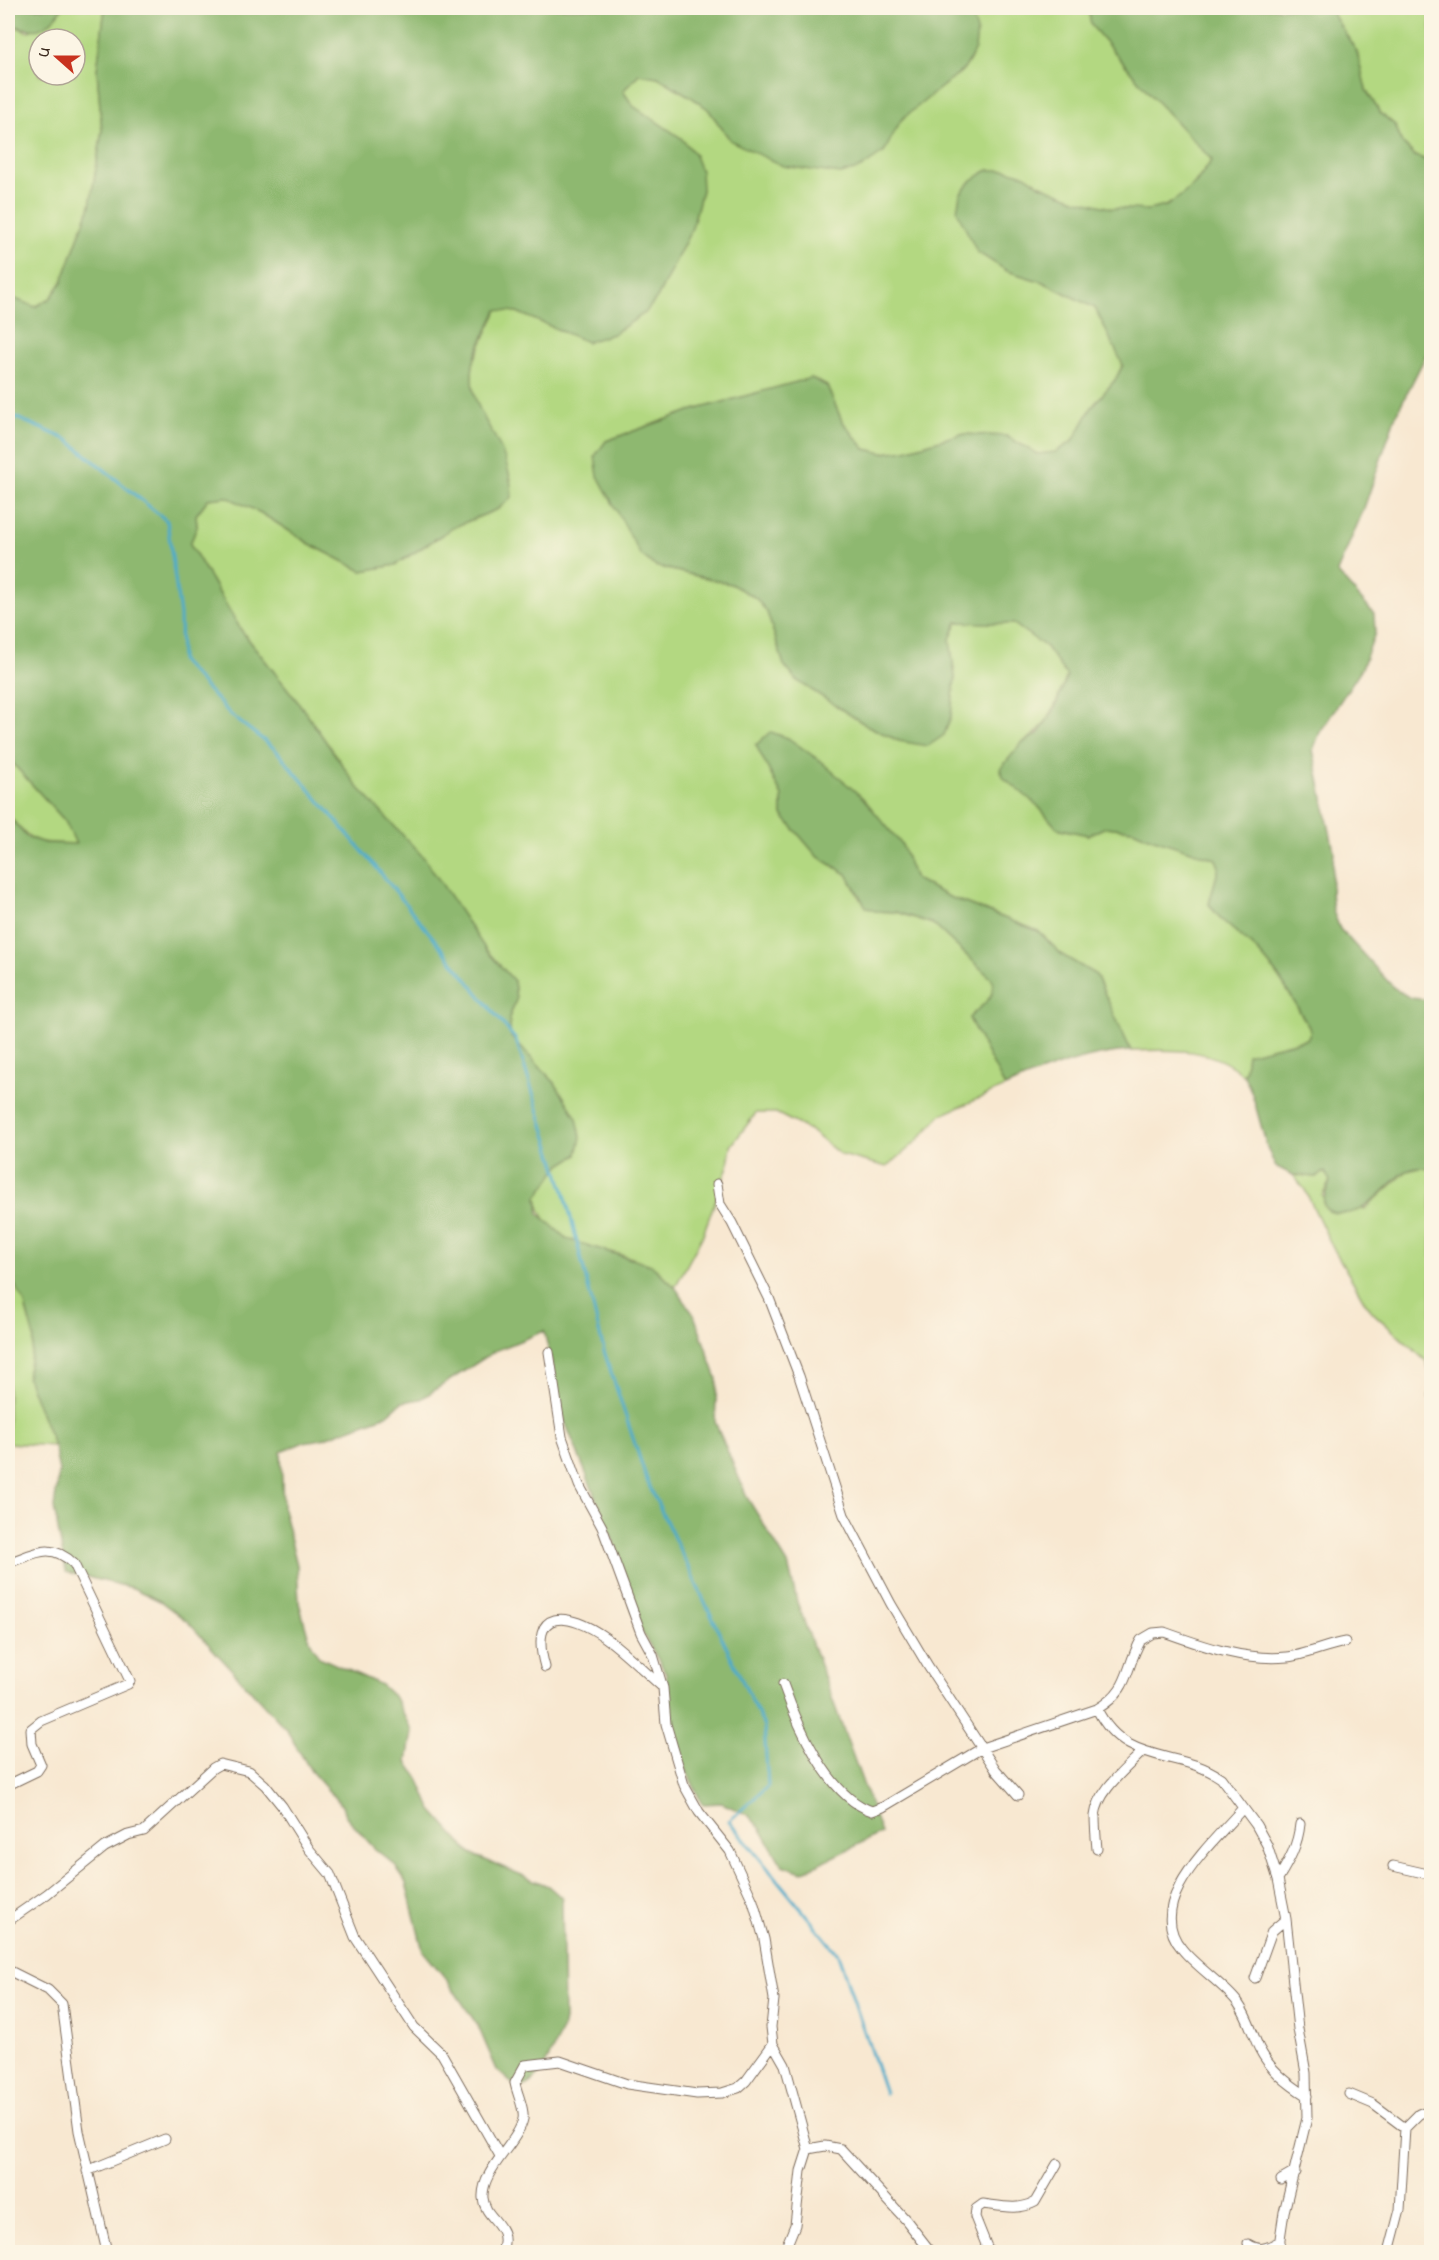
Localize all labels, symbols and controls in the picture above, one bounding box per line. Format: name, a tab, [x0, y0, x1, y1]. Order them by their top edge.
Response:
north arrow	[27, 27, 87, 87]
text: U	[32, 43, 58, 61]

